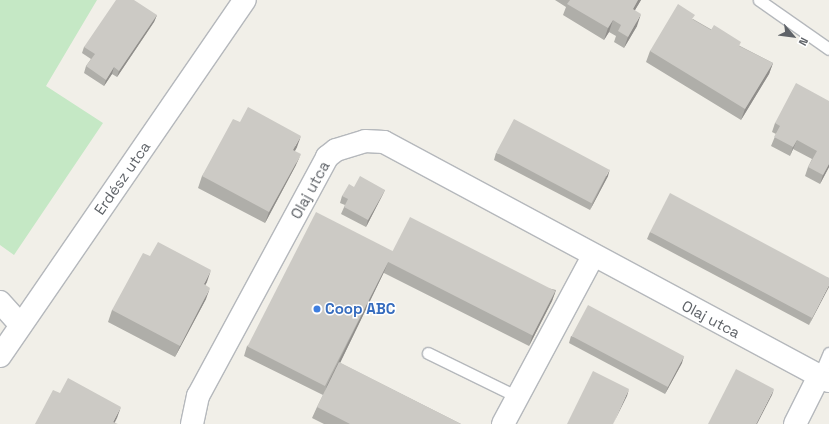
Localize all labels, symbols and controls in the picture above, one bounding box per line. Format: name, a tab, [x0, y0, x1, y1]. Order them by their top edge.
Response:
north arrow	[773, 16, 813, 56]
text: N	[796, 35, 812, 48]
street label: Erdész utca	[90, 138, 154, 218]
street label: Olaj utca	[287, 158, 333, 222]
street label: Olaj utca	[679, 296, 743, 342]
place label: Coop ABC	[325, 300, 396, 318]
marker: Coop ABC	[312, 304, 322, 314]

